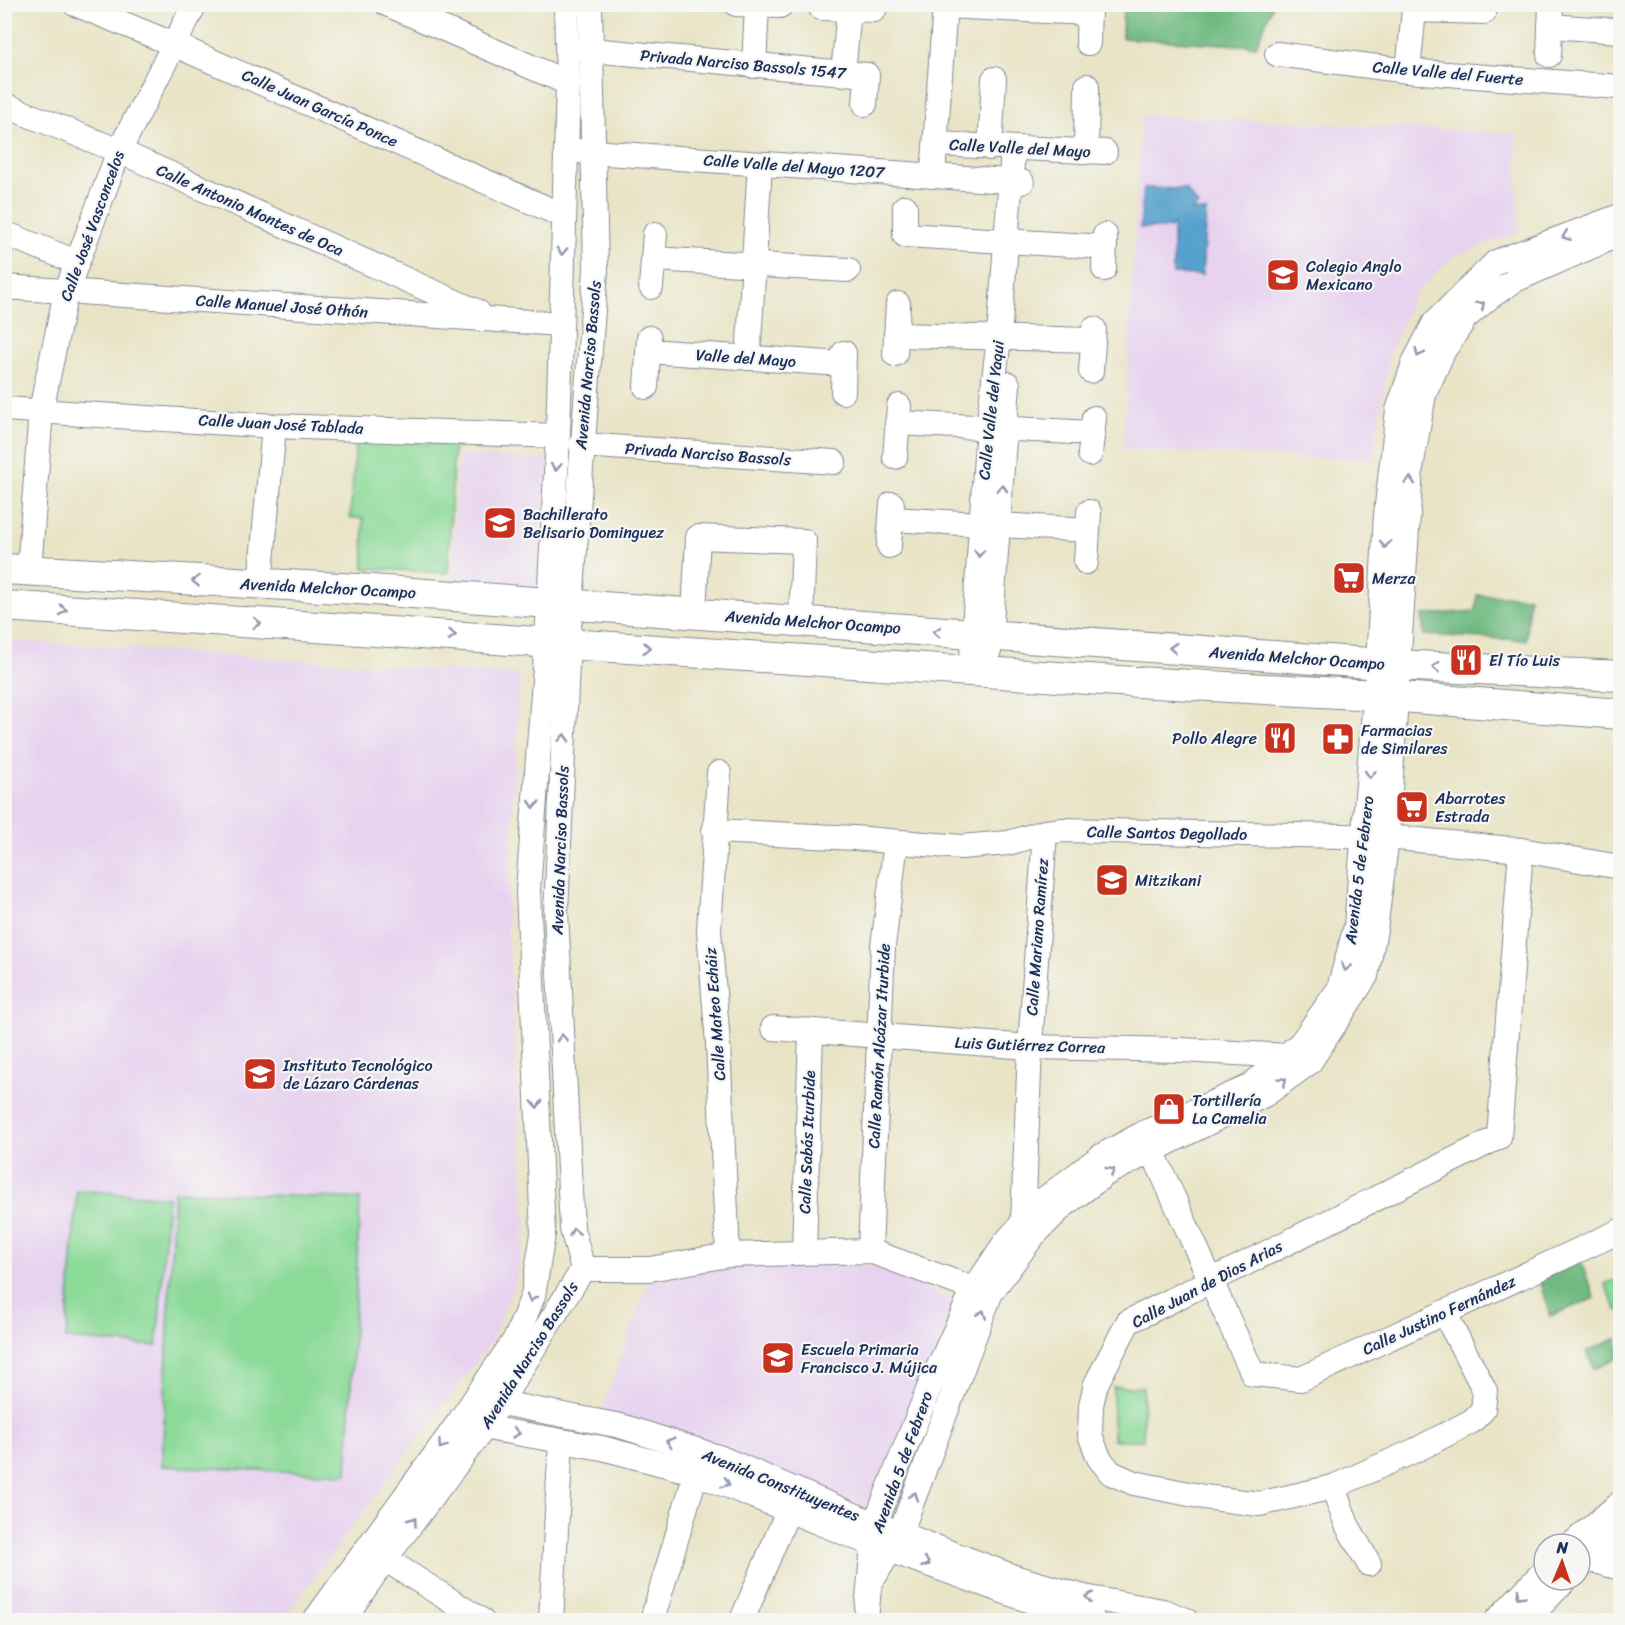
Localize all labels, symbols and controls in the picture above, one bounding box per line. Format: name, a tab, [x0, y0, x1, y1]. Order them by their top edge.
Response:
street label: Privada Narciso Bassols 1547	[639, 41, 848, 88]
street label: Calle Valle del Fuerte	[1371, 52, 1525, 94]
street label: Calle Juan García Ponce	[237, 61, 403, 155]
street label: Calle Valle del Mayo	[949, 130, 1091, 166]
street label: Calle Valle del Mayo 1207	[703, 145, 886, 187]
street label: Calle José Vasconcelos	[51, 146, 133, 305]
street label: Calle Antonio Montes de Oca	[152, 156, 348, 264]
one-way arrow	[1561, 228, 1571, 241]
one-way arrow	[556, 246, 569, 255]
place label: Colegio Anglo Mexicano	[1306, 252, 1402, 299]
school or university icon: Colegio Anglo Mexicano	[1265, 257, 1301, 293]
street label: Avenida Narciso Bassols	[566, 279, 610, 452]
street label: Calle Manuel José Othón	[195, 286, 369, 327]
one-way arrow	[1474, 301, 1485, 312]
street label: Calle Valle del Yaqui	[969, 338, 1013, 481]
street label: Valle del Mayo	[695, 340, 797, 376]
one-way arrow	[1415, 347, 1427, 358]
street label: Calle Juan José Tablada	[198, 405, 365, 443]
street label: Privada Narciso Bassols	[624, 434, 793, 474]
one-way arrow	[550, 462, 563, 471]
one-way arrow	[1403, 476, 1416, 485]
one-way arrow	[995, 483, 1008, 492]
place label: Bachillerato Belisario Dominguez	[523, 500, 664, 547]
school or university icon: Bachillerato Belisario Dominguez	[482, 505, 518, 541]
one-way arrow	[1378, 539, 1391, 548]
one-way arrow	[973, 549, 986, 558]
supermarket icon: Merza	[1331, 560, 1367, 596]
place label: Merza	[1372, 564, 1416, 593]
street label: Avenida Melchor Ocampo	[238, 569, 417, 607]
one-way arrow	[192, 575, 201, 588]
street label: Avenida Melchor Ocampo	[723, 601, 902, 643]
one-way arrow	[58, 603, 67, 616]
one-way arrow	[253, 616, 262, 629]
one-way arrow	[932, 626, 941, 639]
one-way arrow	[448, 629, 457, 642]
street label: Avenida Melchor Ocampo	[1207, 637, 1386, 679]
one-way arrow	[642, 641, 651, 654]
one-way arrow	[1169, 642, 1178, 655]
restaurant icon: El Tío Luis	[1448, 642, 1484, 678]
place label: El Tío Luis	[1489, 646, 1561, 675]
one-way arrow	[1432, 660, 1441, 673]
place label: Farmacias de Similares	[1361, 716, 1448, 763]
restaurant icon: Pollo Alegre	[1262, 720, 1298, 756]
pharmacy icon: Farmacias de Similares	[1320, 721, 1356, 757]
place label: Pollo Alegre	[1172, 724, 1257, 753]
one-way arrow	[557, 734, 570, 743]
street label: Avenida Narciso Bassols	[543, 764, 577, 936]
one-way arrow	[1363, 770, 1376, 779]
place label: Abarrotes Estrada	[1434, 784, 1506, 831]
supermarket icon: Abarrotes Estrada	[1394, 789, 1430, 825]
street label: Avenida 5 de Febrero	[1335, 794, 1382, 947]
one-way arrow	[528, 800, 541, 809]
street label: Calle Santos Degollado	[1087, 817, 1247, 849]
street label: Calle Mariano Ramírez	[1017, 857, 1057, 1017]
school or university icon: Mitzikani	[1094, 862, 1130, 898]
place label: Mitzikani	[1135, 866, 1202, 895]
street label: Calle Ramón Alcázar Iturbide	[859, 943, 899, 1149]
street label: Calle Mateo Echáiz	[696, 946, 734, 1082]
one-way arrow	[1340, 962, 1353, 972]
street label: Luis Gutiérrez Correa	[954, 1028, 1107, 1062]
one-way arrow	[556, 1033, 569, 1042]
place label: Instituto Tecnológico de Lázaro Cárdenas	[282, 1051, 433, 1098]
school or university icon: Instituto Tecnológico de Lázaro Cárdenas	[242, 1056, 278, 1092]
street label: Calle Sabás Iturbide	[790, 1070, 824, 1214]
one-way arrow	[1277, 1078, 1288, 1089]
place label: Tortillería La Camelia	[1192, 1086, 1268, 1133]
shop icon: Tortillería La Camelia	[1151, 1091, 1187, 1127]
one-way arrow	[531, 1099, 544, 1108]
one-way arrow	[1105, 1167, 1115, 1179]
one-way arrow	[568, 1228, 581, 1238]
street label: Calle Juan de Dios Arias	[1126, 1232, 1288, 1336]
street label: Calle Justino Fernández	[1357, 1266, 1521, 1363]
street label: Avenida Narciso Bassols	[471, 1275, 587, 1435]
one-way arrow	[526, 1292, 539, 1303]
one-way arrow	[975, 1309, 988, 1320]
place label: Escuela Primaria Francisco J. Mújica	[801, 1335, 938, 1382]
school or university icon: Escuela Primaria Francisco J. Mújica	[760, 1340, 796, 1376]
street label: Avenida 5 de Febrero	[863, 1387, 941, 1538]
one-way arrow	[511, 1426, 521, 1439]
one-way arrow	[665, 1437, 676, 1449]
one-way arrow	[438, 1439, 449, 1450]
street label: Avenida Constituyentes	[697, 1440, 865, 1530]
one-way arrow	[720, 1476, 731, 1489]
one-way arrow	[906, 1491, 919, 1502]
one-way arrow	[406, 1517, 417, 1528]
north arrow	[1532, 1532, 1592, 1592]
text: N	[1555, 1533, 1569, 1562]
one-way arrow	[920, 1556, 931, 1568]
one-way arrow	[1516, 1589, 1527, 1599]
one-way arrow	[1084, 1591, 1094, 1604]

